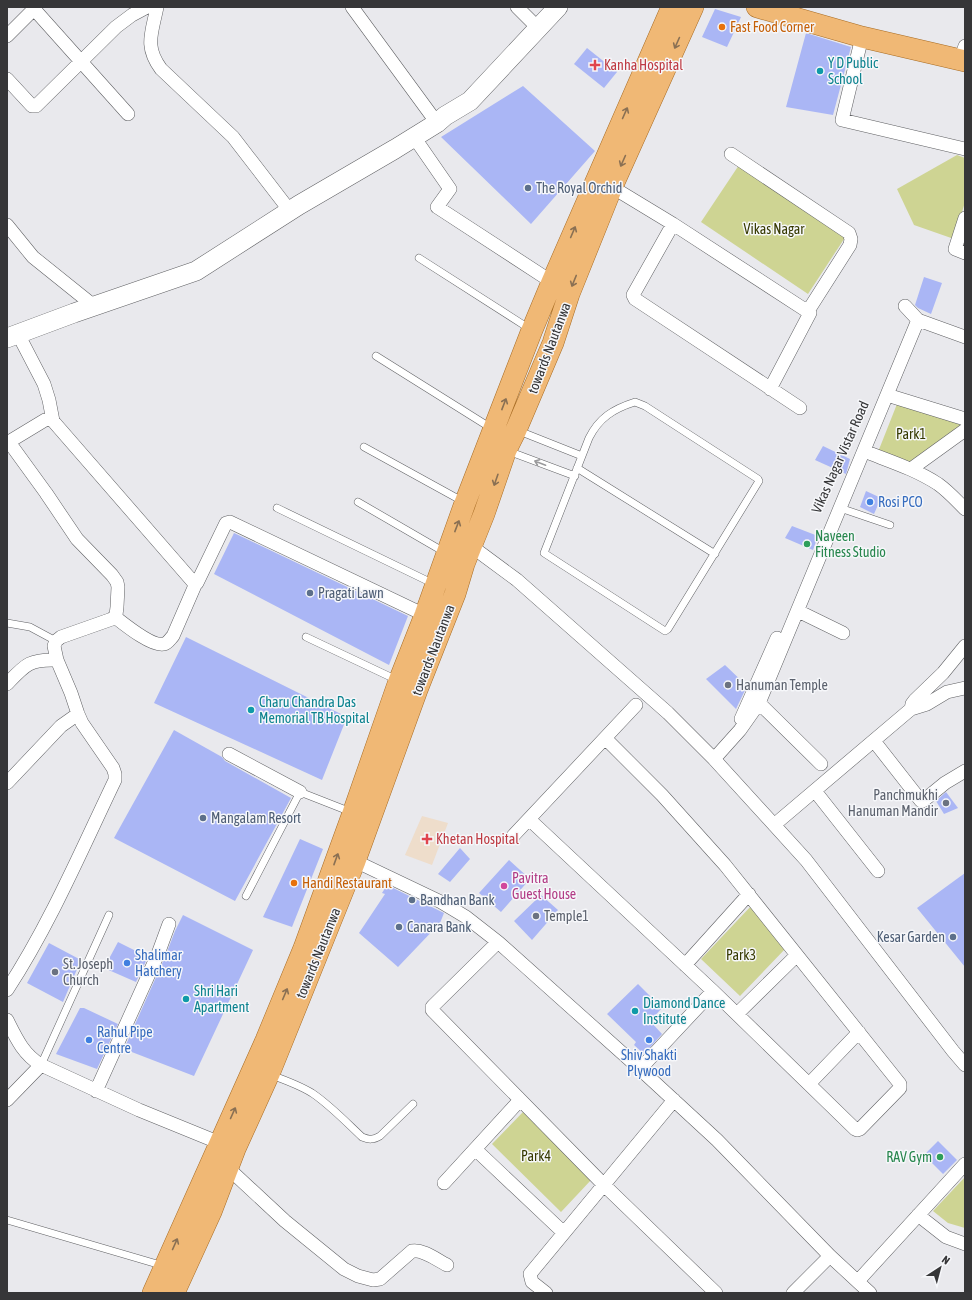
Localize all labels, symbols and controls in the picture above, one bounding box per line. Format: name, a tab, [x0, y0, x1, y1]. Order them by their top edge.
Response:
place label: Fast Food Corner	[730, 19, 815, 35]
marker: Fast Food Corner	[717, 22, 727, 32]
one-way arrow	[673, 36, 680, 48]
place label: Y D Public School	[828, 55, 879, 87]
place label: Kanha Hospital	[604, 57, 683, 73]
marker: Kanha Hospital	[589, 59, 601, 71]
marker: Y D Public School	[815, 66, 825, 76]
one-way arrow	[622, 107, 629, 119]
one-way arrow	[619, 155, 626, 167]
place label: The Royal Orchid	[536, 180, 622, 196]
marker: The Royal Orchid	[523, 183, 533, 193]
park label: Vikas Nagar	[744, 221, 805, 237]
one-way arrow	[570, 226, 578, 238]
one-way arrow	[570, 275, 578, 287]
street label: towards Nautanwa	[524, 300, 574, 396]
street label: Vikas Nagar Vistar Road	[808, 398, 872, 516]
one-way arrow	[500, 399, 508, 411]
park label: Park1	[896, 426, 926, 442]
one-way arrow	[535, 459, 547, 467]
one-way arrow	[491, 474, 499, 486]
place label: Rosi PCO	[878, 494, 923, 510]
marker: Rosi PCO	[865, 497, 875, 507]
one-way arrow	[453, 520, 461, 532]
place label: Naveen Fitness Studio	[815, 528, 886, 560]
marker: Naveen Fitness Studio	[802, 539, 812, 549]
place label: Pragati Lawn	[318, 585, 384, 601]
marker: Pragati Lawn	[305, 588, 315, 598]
street label: towards Nautanwa	[408, 602, 458, 698]
place label: Hanuman Temple	[736, 677, 828, 693]
marker: Hanuman Temple	[723, 680, 733, 690]
place label: Charu Chandra Das Memorial TB Hospital	[259, 694, 370, 726]
marker: Charu Chandra Das Memorial TB Hospital	[246, 705, 256, 715]
place label: Panchmukhi Hanuman Mandir	[848, 787, 939, 819]
marker: Panchmukhi Hanuman Mandir	[941, 798, 951, 808]
place label: Mangalam Resort	[211, 810, 301, 826]
marker: Mangalam Resort	[198, 813, 208, 823]
place label: Khetan Hospital	[436, 831, 519, 847]
marker: Khetan Hospital	[421, 833, 433, 845]
one-way arrow	[333, 854, 341, 866]
place label: Pavitra Guest House	[512, 870, 576, 902]
place label: Handi Restaurant	[302, 875, 392, 891]
marker: Handi Restaurant	[289, 878, 299, 888]
marker: Pavitra Guest House	[499, 881, 509, 891]
place label: Bandhan Bank	[420, 892, 495, 908]
marker: Bandhan Bank	[407, 895, 417, 905]
street label: towards Nautanwa	[293, 905, 343, 1001]
place label: Temple1	[544, 908, 589, 924]
marker: Temple1	[531, 911, 541, 921]
place label: Canara Bank	[407, 919, 471, 935]
marker: Canara Bank	[394, 922, 404, 932]
place label: Kesar Garden	[877, 929, 945, 945]
marker: Kesar Garden	[948, 932, 958, 942]
place label: Shalimar Hatchery	[135, 947, 183, 979]
park label: Park3	[726, 947, 756, 963]
place label: St. Joseph Church	[63, 956, 113, 988]
marker: Shalimar Hatchery	[122, 958, 132, 968]
marker: St. Joseph Church	[50, 967, 60, 977]
place label: Shri Hari Apartment	[194, 983, 249, 1015]
one-way arrow	[282, 988, 289, 1000]
marker: Shri Hari Apartment	[181, 994, 191, 1004]
place label: Diamond Dance Institute	[643, 995, 725, 1027]
marker: Diamond Dance Institute	[630, 1006, 640, 1016]
place label: Rahul Pipe Centre	[97, 1024, 152, 1056]
marker: Rahul Pipe Centre	[84, 1035, 94, 1045]
marker: Shiv Shakti Plywood	[644, 1035, 654, 1045]
place label: Shiv Shakti Plywood	[621, 1047, 677, 1079]
one-way arrow	[230, 1107, 238, 1119]
park label: Park4	[521, 1148, 551, 1164]
place label: RAV Gym	[886, 1149, 932, 1165]
marker: RAV Gym	[935, 1152, 945, 1162]
one-way arrow	[171, 1239, 179, 1251]
north arrow	[920, 1248, 960, 1288]
text: N	[940, 1253, 952, 1267]

